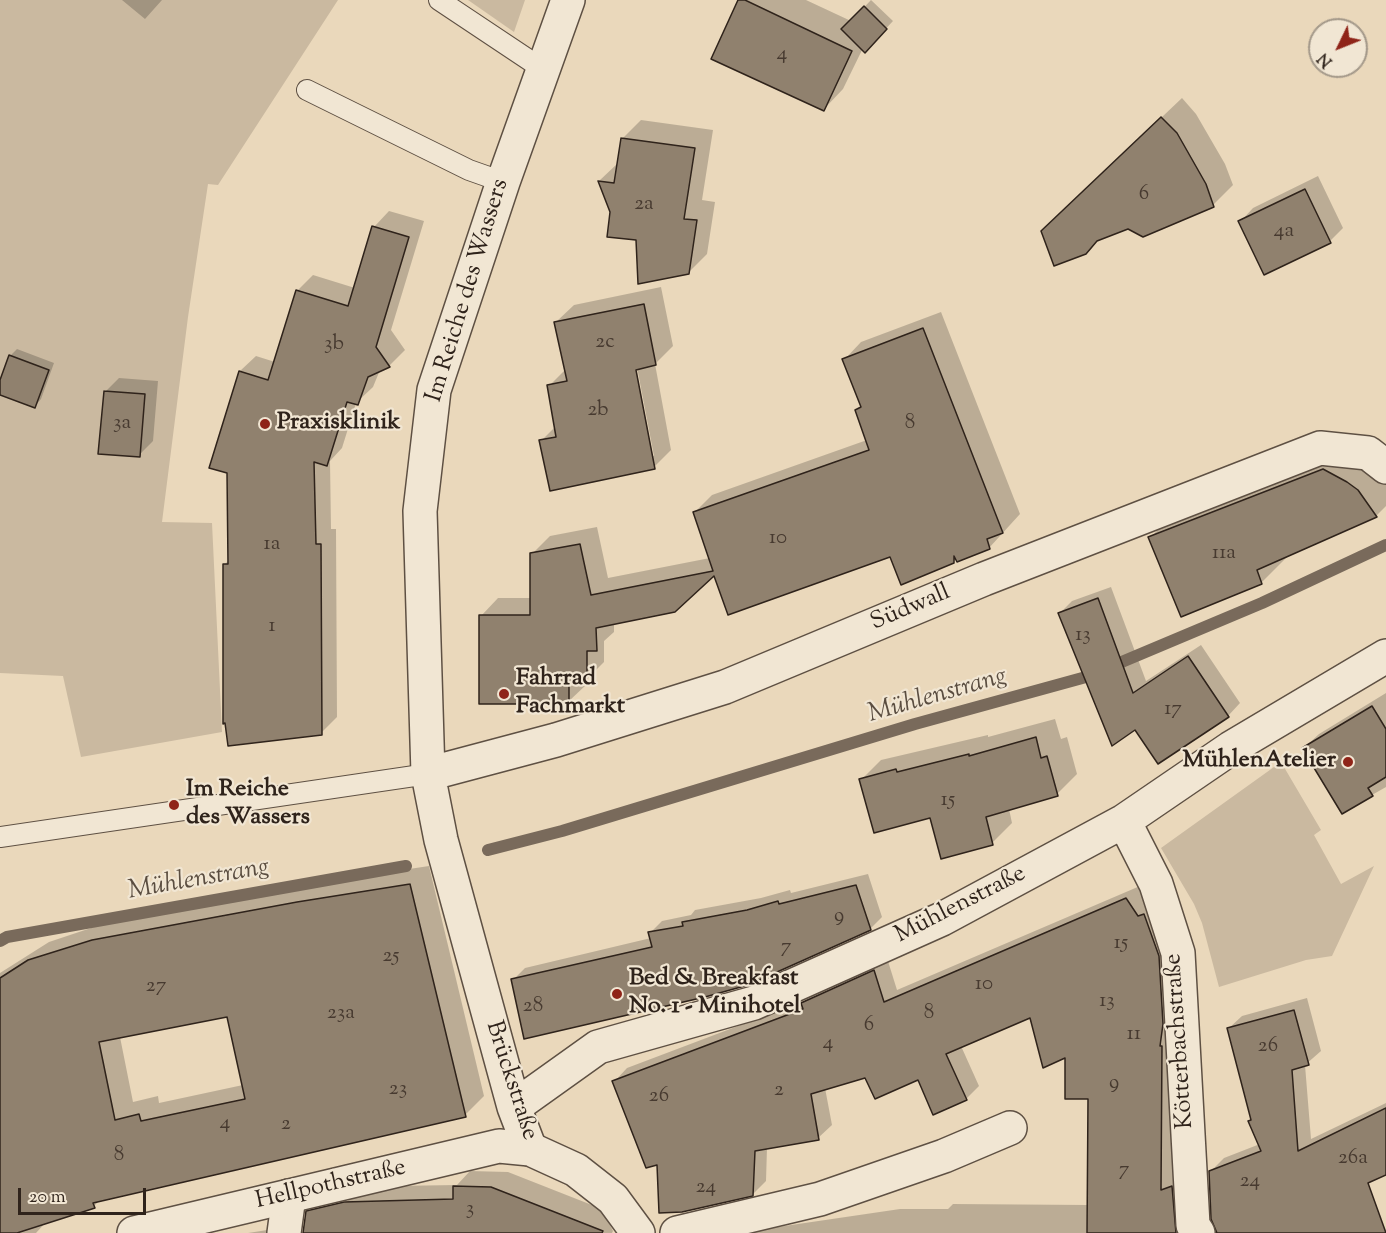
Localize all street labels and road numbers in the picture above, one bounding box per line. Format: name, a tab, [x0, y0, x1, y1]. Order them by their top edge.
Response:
street label: Im Reiche des Wassers	[421, 176, 517, 406]
street label: Südwall	[867, 579, 955, 639]
street label: Mühlenstraße	[891, 861, 1031, 951]
street label: Kötterbachstraße	[1161, 952, 1201, 1130]
street label: Brückstraße	[477, 1018, 543, 1144]
street label: Hellpothstraße	[253, 1155, 409, 1217]

